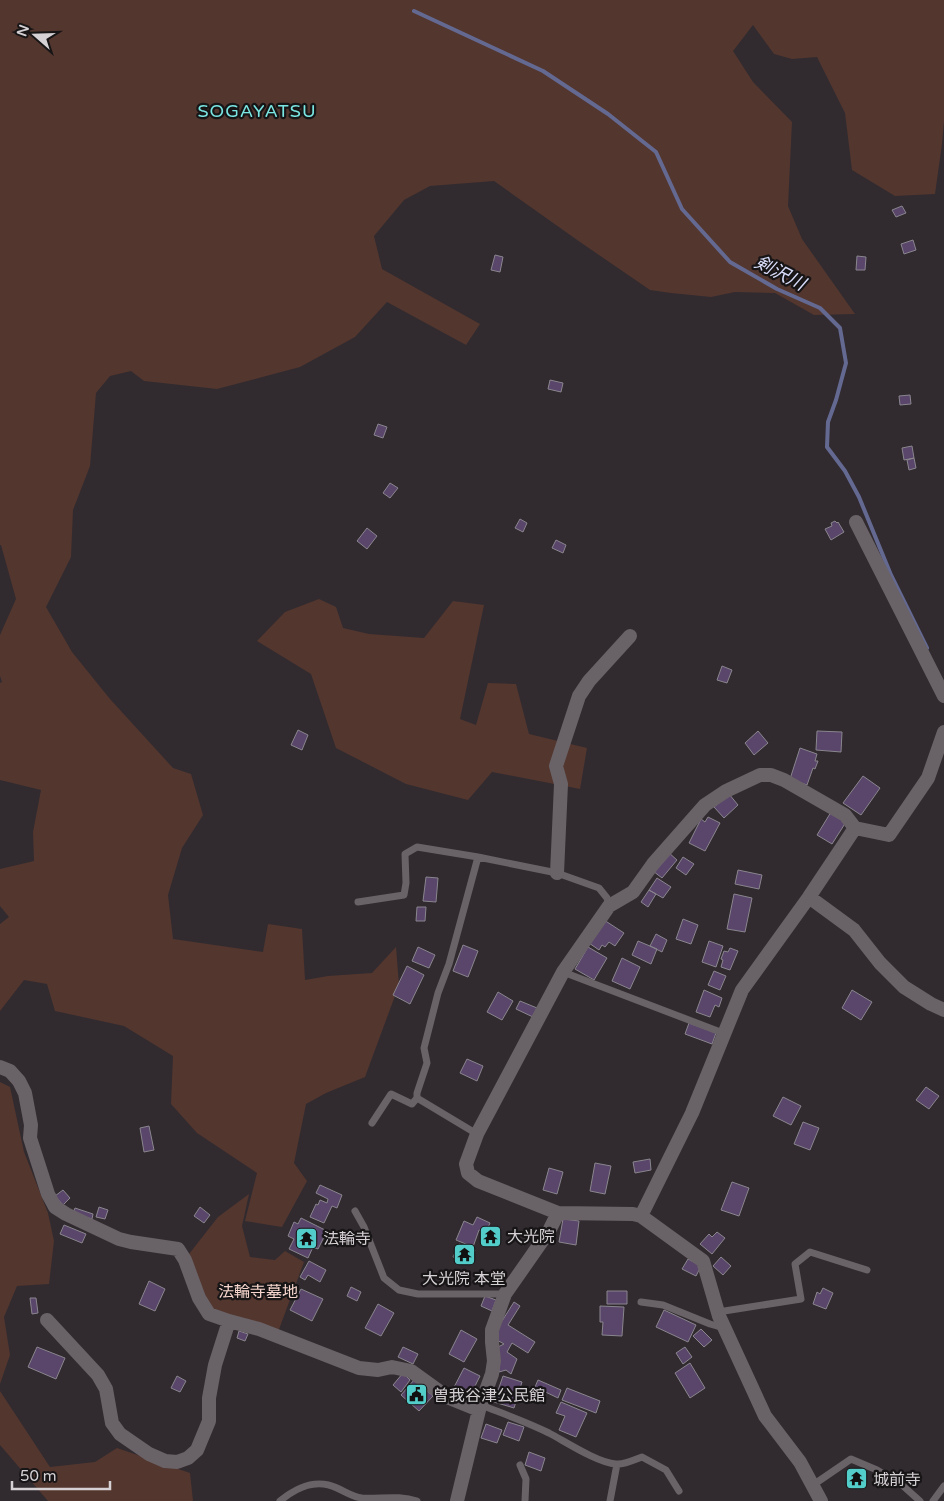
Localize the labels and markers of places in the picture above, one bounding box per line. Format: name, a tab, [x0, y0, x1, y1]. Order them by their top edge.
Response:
temple icon: 大光院	[479, 1224, 503, 1248]
temple icon: 法輪寺	[295, 1226, 319, 1250]
place label: 大光院	[507, 1227, 555, 1247]
place label: 法輪寺	[323, 1229, 371, 1249]
temple icon: 大光院 本堂	[452, 1242, 476, 1266]
place label: 大光院 本堂	[422, 1269, 506, 1289]
public building icon: 曽我谷津公民館	[405, 1383, 429, 1407]
place label: 曽我谷津公民館	[433, 1386, 545, 1406]
temple icon: 城前寺	[845, 1467, 869, 1491]
place label: 城前寺	[873, 1470, 921, 1490]

